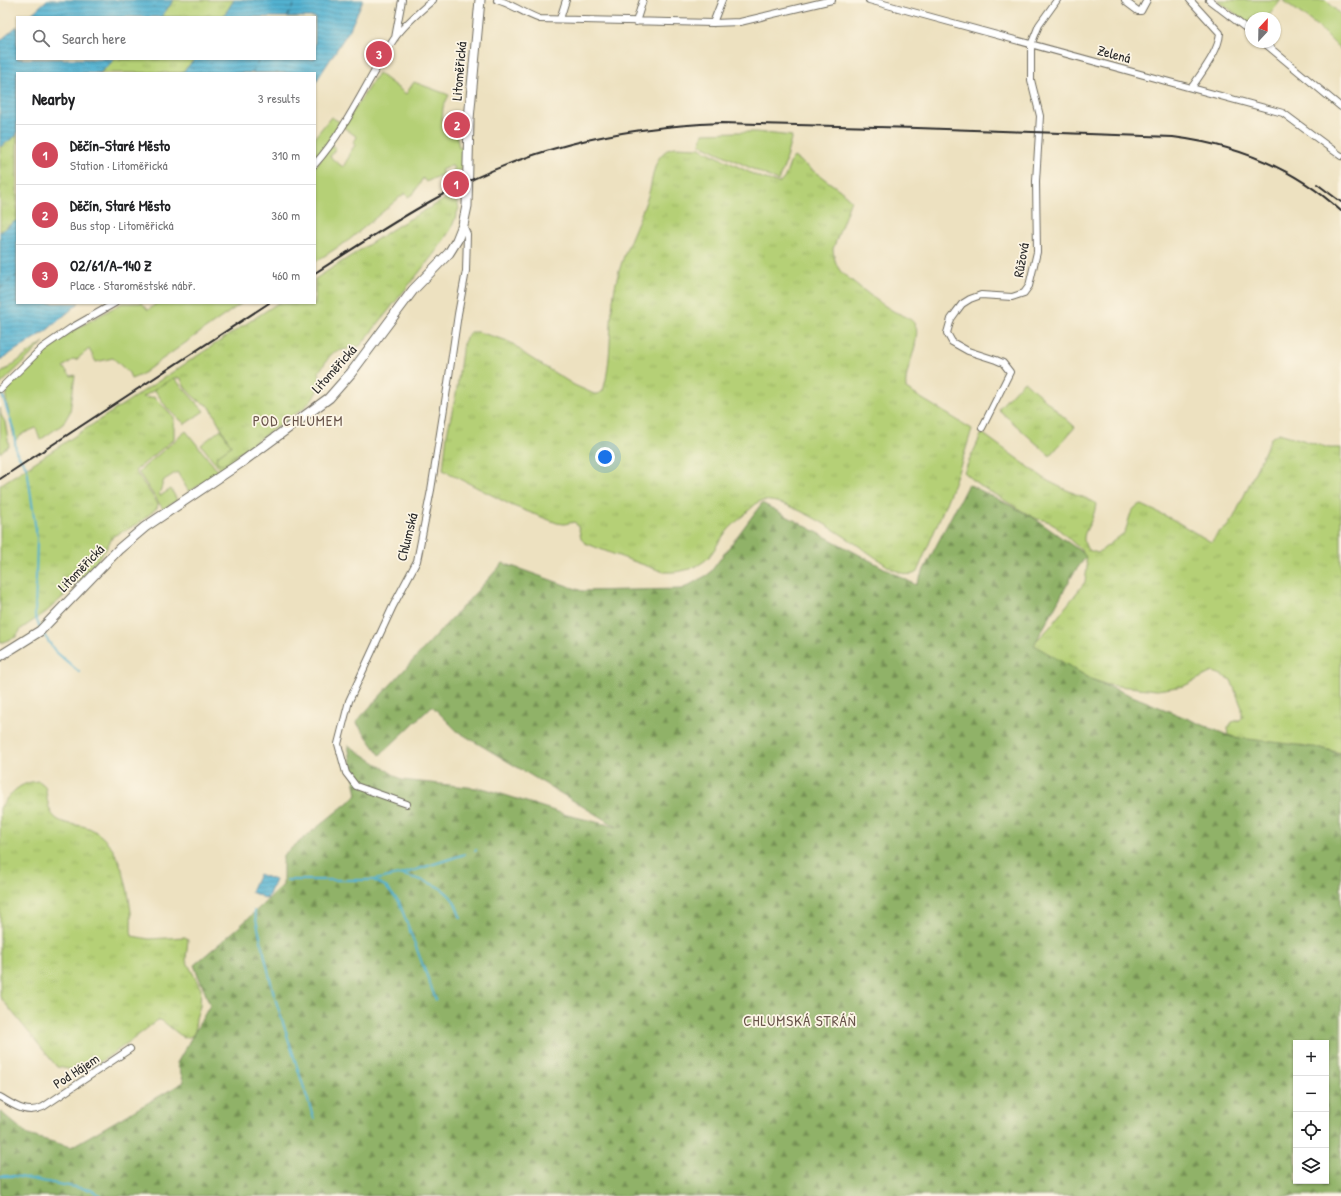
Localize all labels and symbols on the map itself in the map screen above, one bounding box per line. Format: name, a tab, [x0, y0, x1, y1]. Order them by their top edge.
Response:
north arrow	[1245, 12, 1281, 48]
pin: 3	[366, 39, 392, 69]
street label: Litoměřická	[446, 40, 471, 101]
street label: Zelená	[1095, 40, 1133, 67]
pin: 2	[444, 110, 470, 140]
pin: 1	[443, 169, 469, 199]
street label: Růžová	[1008, 241, 1033, 279]
street label: Litoměřická	[307, 340, 361, 397]
district label: POD CHLUMEM	[253, 410, 343, 431]
your location	[595, 447, 615, 467]
street label: Chlumská	[391, 510, 422, 563]
street label: Litoměřická	[53, 539, 108, 596]
district label: CHLUMSKÁ STRÁŇ	[743, 1010, 857, 1031]
street label: Pod Hájem	[49, 1049, 103, 1093]

